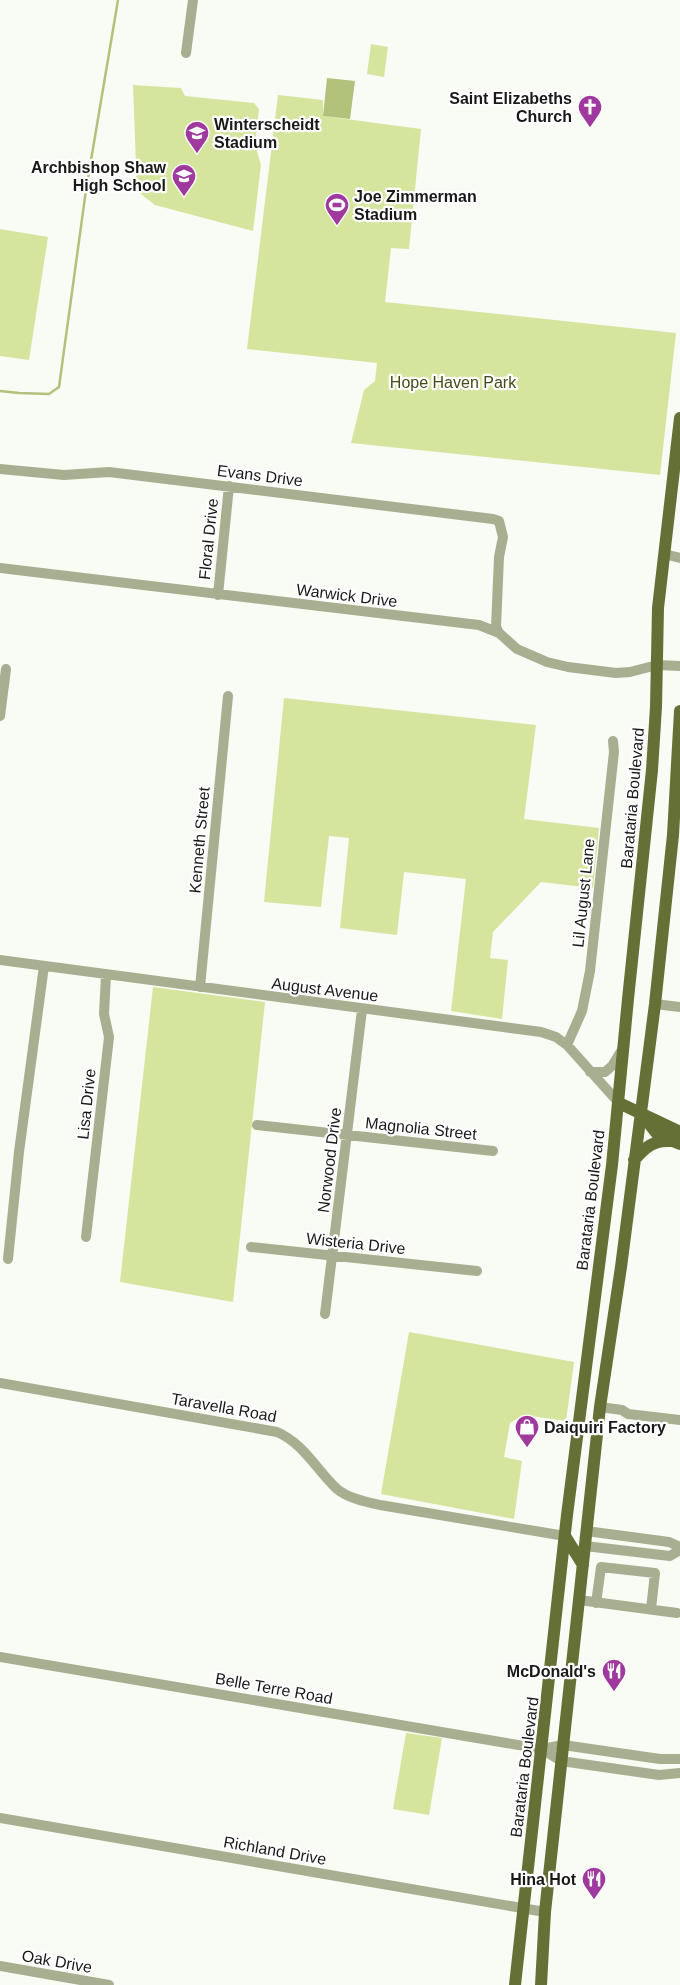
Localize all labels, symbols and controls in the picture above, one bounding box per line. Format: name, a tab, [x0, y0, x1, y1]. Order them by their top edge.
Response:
place label: Saint Elizabeths Church	[449, 90, 572, 125]
church icon: Saint Elizabeths Church	[577, 94, 603, 128]
place label: Winterscheidt Stadium	[214, 116, 320, 151]
school or university icon: Winterscheidt Stadium	[184, 120, 210, 154]
place label: Archbishop Shaw High School	[31, 159, 167, 194]
school or university icon: Archbishop Shaw High School	[171, 163, 197, 197]
place label: Joe Zimmerman Stadium	[354, 188, 477, 223]
sports icon: Joe Zimmerman Stadium	[324, 192, 350, 226]
park label: Hope Haven Park	[390, 374, 517, 391]
street label: Evans Drive	[216, 462, 304, 489]
street label: Floral Drive	[196, 497, 221, 581]
street label: Warwick Drive	[295, 581, 399, 610]
street label: Barataria Boulevard	[618, 727, 647, 869]
street label: Kenneth Street	[186, 786, 213, 894]
street label: Lil August Lane	[569, 838, 598, 948]
street label: August Avenue	[271, 975, 379, 1004]
street label: Lisa Drive	[74, 1068, 99, 1140]
street label: Norwood Drive	[315, 1106, 344, 1214]
street label: Magnolia Street	[364, 1114, 478, 1143]
street label: Barataria Boulevard	[573, 1129, 608, 1271]
street label: Wisteria Drive	[306, 1230, 406, 1257]
street label: Taravella Road	[170, 1390, 278, 1425]
shop icon: Daiquiri Factory	[514, 1414, 540, 1448]
place label: Daiquiri Factory	[544, 1419, 666, 1436]
restaurant icon: McDonald's	[601, 1658, 627, 1692]
place label: McDonald's	[507, 1663, 596, 1680]
street label: Belle Terre Road	[214, 1670, 334, 1707]
street label: Barataria Boulevard	[507, 1696, 542, 1838]
street label: Richland Drive	[222, 1833, 328, 1868]
restaurant icon: Hina Hot	[581, 1866, 607, 1900]
place label: Hina Hot	[510, 1871, 577, 1888]
street label: Oak Drive	[20, 1947, 94, 1976]

